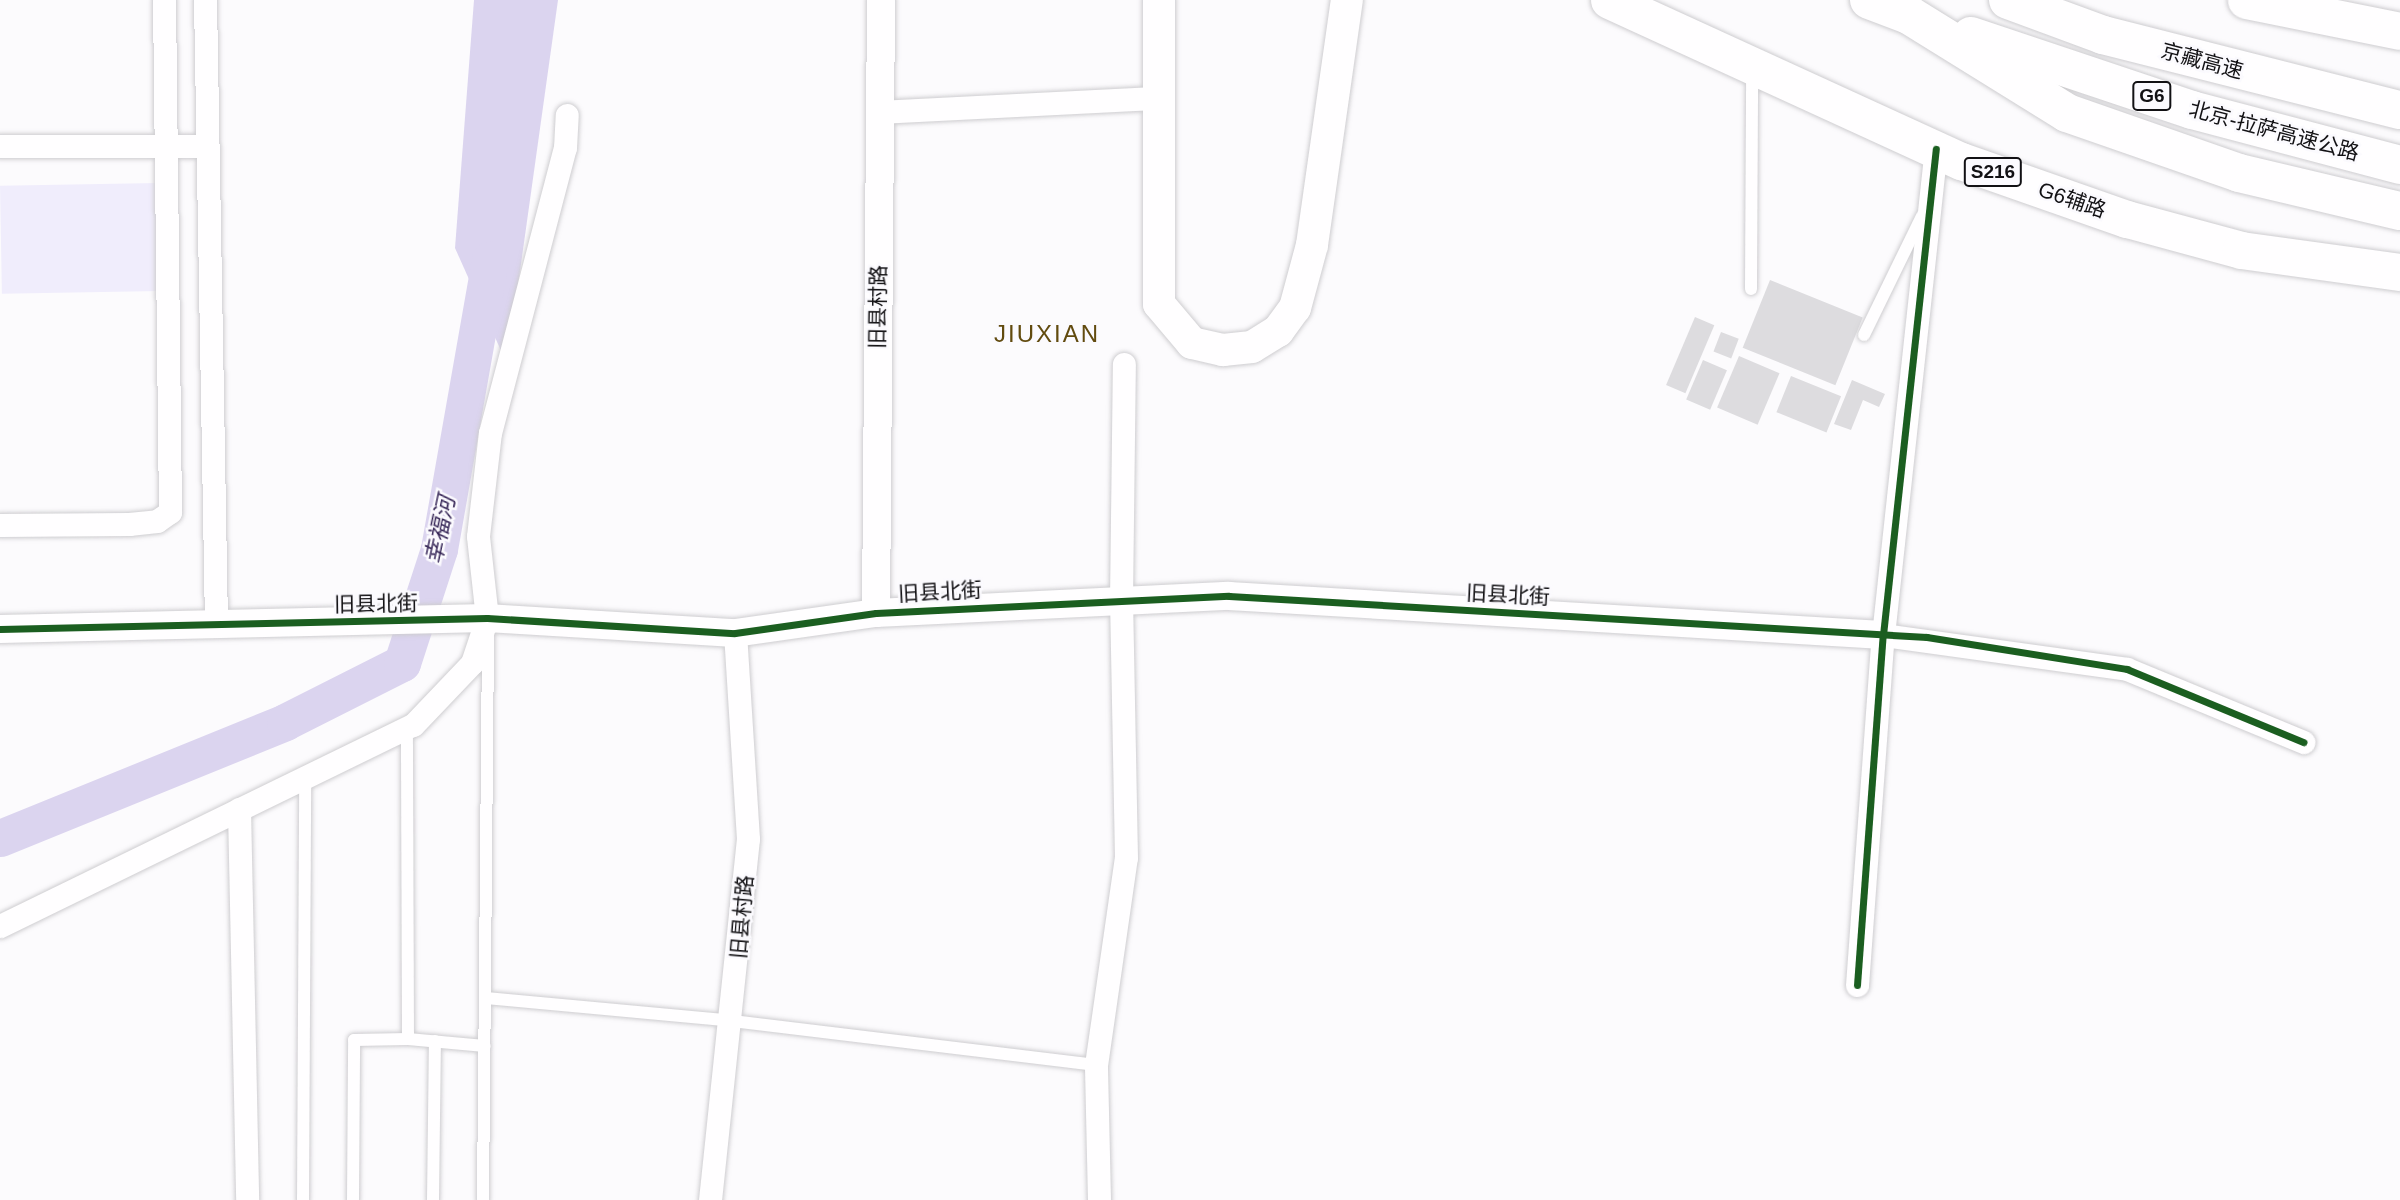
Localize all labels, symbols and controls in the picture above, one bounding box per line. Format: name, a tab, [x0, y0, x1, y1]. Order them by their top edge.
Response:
street label: 京藏高速	[2158, 38, 2246, 84]
road number: G6	[2131, 80, 2173, 111]
street label: 北京-拉萨高速公路	[2186, 96, 2362, 166]
road number: S216	[1963, 156, 2023, 188]
street label: G6辅路	[2035, 177, 2109, 223]
street label: 旧县村路	[865, 265, 891, 349]
district label: JIUXIAN	[995, 320, 1099, 348]
water label: 幸福河	[419, 493, 461, 567]
street label: 旧县北街	[897, 577, 983, 607]
street label: 旧县北街	[1465, 580, 1551, 610]
street label: 旧县北街	[334, 591, 418, 617]
street label: 旧县村路	[726, 874, 758, 960]

